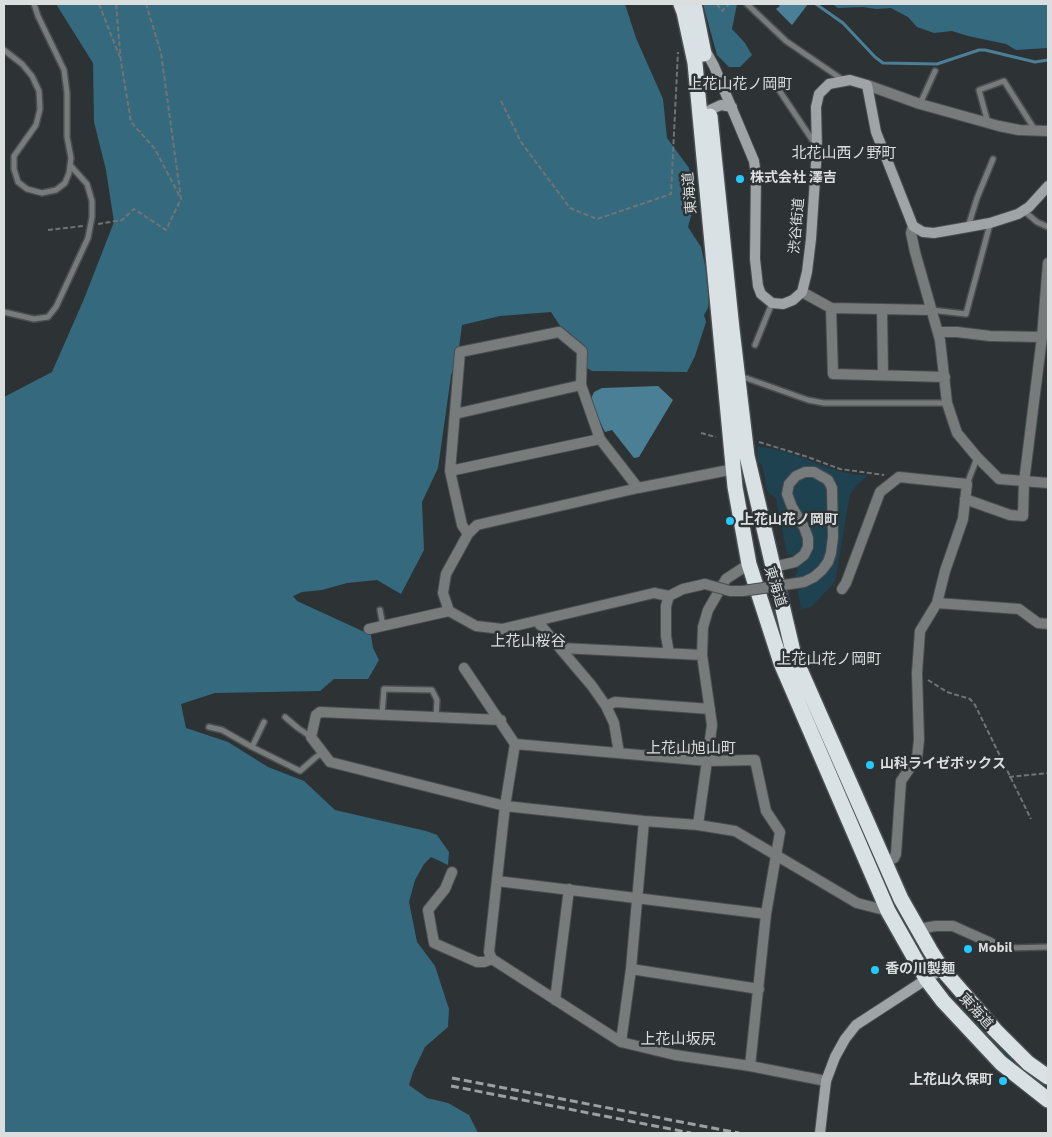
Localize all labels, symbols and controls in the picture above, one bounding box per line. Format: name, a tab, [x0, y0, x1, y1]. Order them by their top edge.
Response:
district label: 上花山花ノ岡町	[688, 77, 792, 95]
district label: 北花山西ノ野町	[792, 146, 896, 164]
street label: 東海道	[681, 171, 701, 215]
place label: 株式会社 澤吉	[750, 171, 837, 187]
marker: 株式会社 澤吉	[734, 173, 746, 185]
street label: 渋谷街道	[787, 197, 809, 255]
place label: 上花山花ノ岡町	[740, 513, 838, 529]
marker: 上花山花ノ岡町	[724, 515, 736, 527]
street label: 東海道	[760, 564, 788, 610]
district label: 上花山桜谷	[491, 634, 565, 652]
district label: 上花山花ノ岡町	[777, 652, 881, 670]
district label: 上花山旭山町	[646, 741, 736, 759]
place label: 山科ライゼボックス	[880, 757, 1006, 773]
marker: 山科ライゼボックス	[864, 759, 876, 771]
place label: Mobil	[978, 941, 1012, 957]
marker: Mobil	[962, 943, 974, 955]
place label: 香の川製麺	[885, 962, 955, 978]
marker: 香の川製麺	[869, 964, 881, 976]
street label: 東海道	[955, 991, 995, 1033]
district label: 上花山坂尻	[641, 1032, 715, 1050]
place label: 上花山久保町	[909, 1073, 993, 1089]
marker: 上花山久保町	[997, 1075, 1009, 1087]

